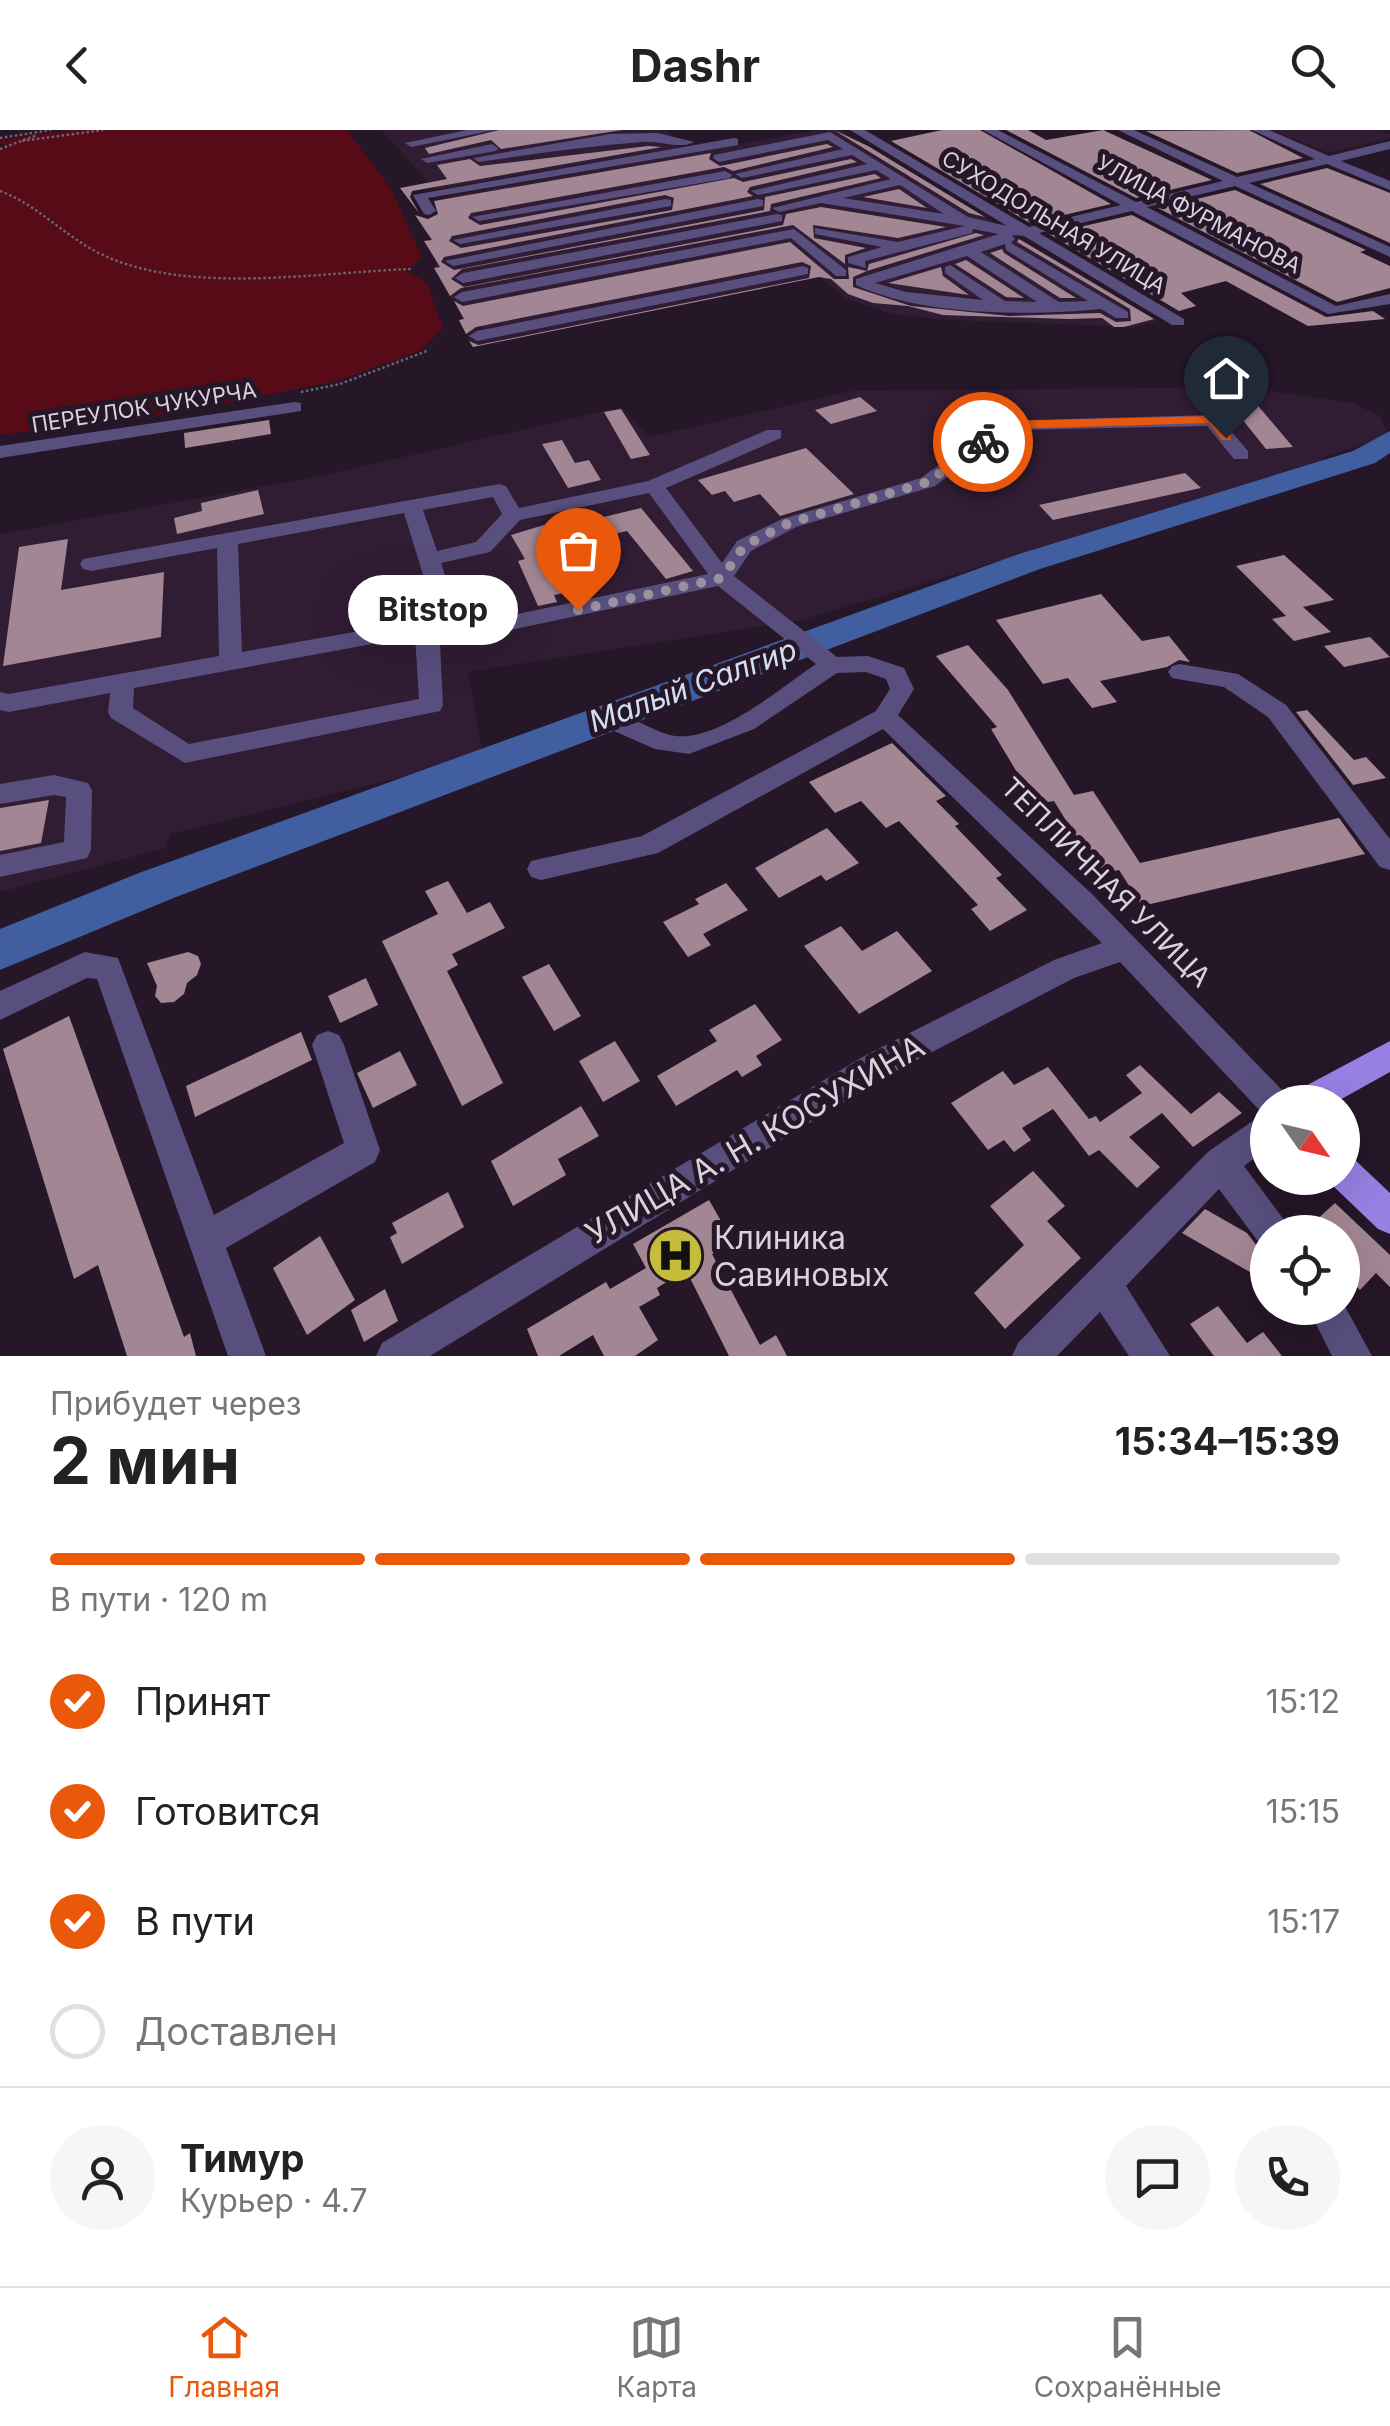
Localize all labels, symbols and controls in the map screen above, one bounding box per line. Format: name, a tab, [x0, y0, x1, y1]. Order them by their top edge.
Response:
icon: back	[50, 38, 105, 93]
text: Dashr	[630, 38, 760, 93]
icon: search	[1285, 38, 1340, 93]
street label: СУХОДОЛЬНАЯ УЛИЦА	[937, 145, 1171, 299]
street label: УЛИЦА ФУРМАНОВА	[1093, 149, 1305, 279]
pin	[1184, 336, 1269, 439]
icon: home	[1199, 351, 1254, 406]
street label: ПЕРЕУЛОК ЧУКУРЧА	[30, 376, 258, 438]
courier	[933, 392, 1033, 492]
icon: bike	[956, 415, 1011, 470]
pin	[536, 508, 621, 611]
icon: bag	[551, 523, 606, 578]
callout: Bitstop	[348, 575, 518, 645]
text: Bitstop	[378, 590, 488, 629]
water label: Малый Салгир	[584, 631, 801, 739]
street label: ТЕПЛИЧНАЯ УЛИЦА	[994, 770, 1218, 994]
street label: УЛИЦА А. Н. КОСУХИНА	[578, 1026, 931, 1253]
north arrow	[1250, 1085, 1360, 1195]
map controls	[1250, 1085, 1360, 1325]
button: locate	[1250, 1215, 1360, 1325]
place label: Клиника Савиновых	[714, 1218, 890, 1294]
hospital icon: Клиника Савиновых	[645, 1226, 705, 1286]
text: Прибудет через	[50, 1384, 302, 1423]
text: 15:34–15:39	[1115, 1418, 1340, 1464]
text: 2 мин	[50, 1421, 240, 1500]
text: В пути · 120 m	[50, 1580, 268, 1619]
icon: check	[50, 1674, 105, 1729]
text: Принят	[135, 1678, 270, 1724]
text: 15:12	[1266, 1682, 1340, 1721]
icon: check	[50, 1784, 105, 1839]
text: Готовится	[135, 1788, 320, 1834]
text: 15:15	[1266, 1792, 1340, 1831]
icon: check	[50, 1894, 105, 1949]
text: В пути	[135, 1898, 255, 1944]
text: 15:17	[1267, 1902, 1340, 1941]
text: Доставлен	[135, 2008, 338, 2054]
button: person	[50, 2125, 155, 2230]
button: chat	[1105, 2125, 1210, 2230]
button: phone	[1235, 2125, 1340, 2230]
text: Тимур	[180, 2135, 305, 2181]
text: Курьер · 4.7	[180, 2181, 368, 2220]
tab: Главная	[168, 2310, 280, 2404]
tab: Карта	[617, 2310, 697, 2404]
tab: Сохранённые	[1034, 2310, 1222, 2404]

